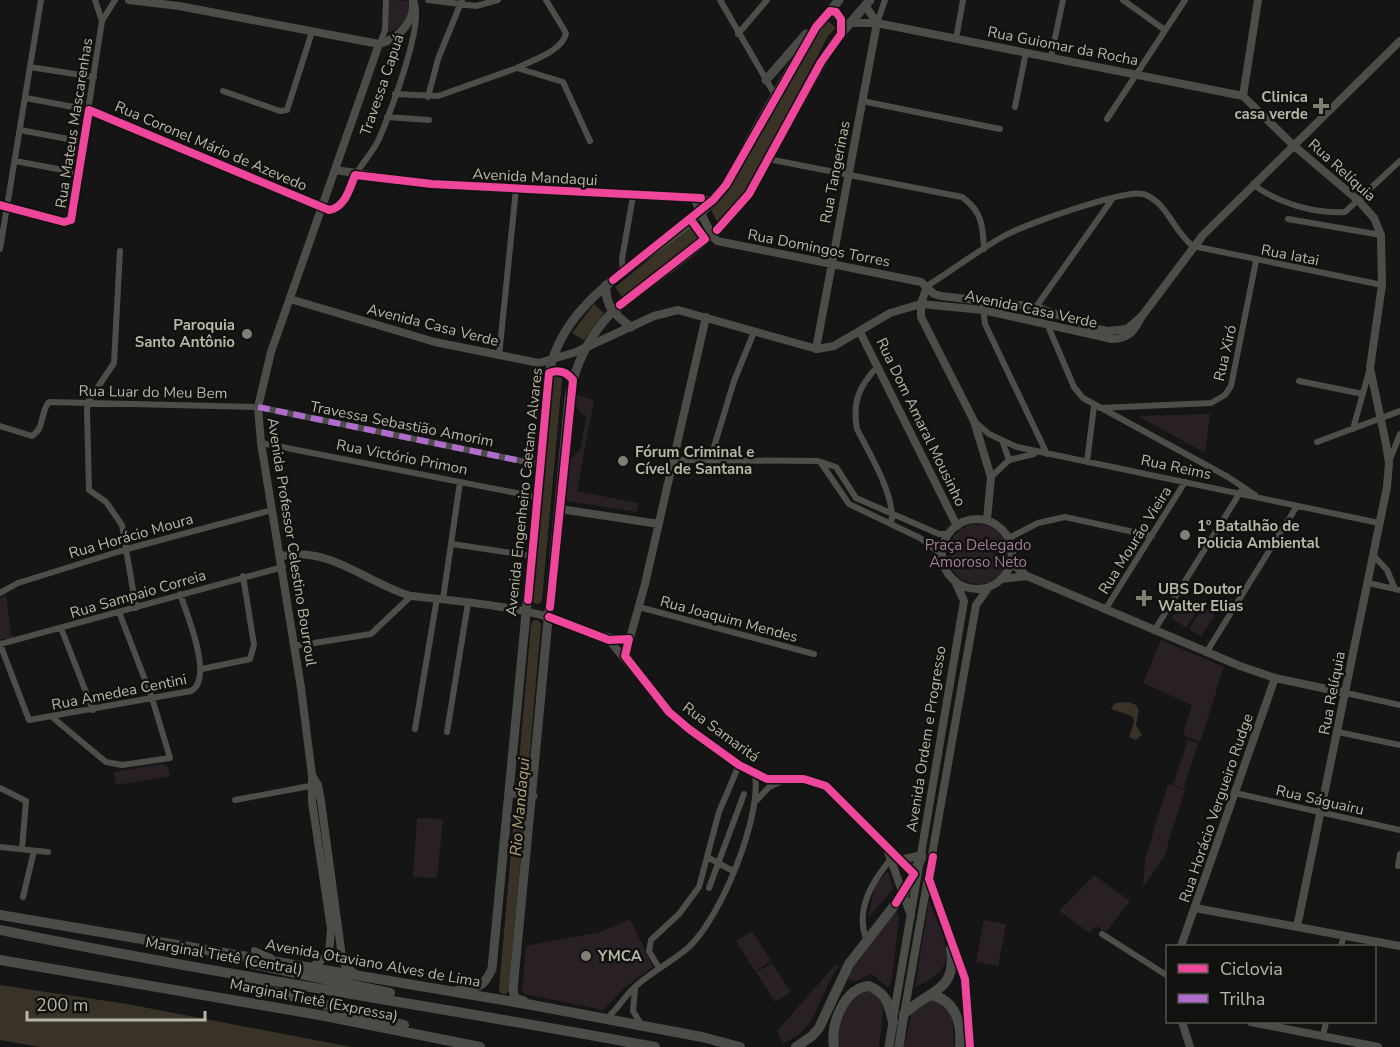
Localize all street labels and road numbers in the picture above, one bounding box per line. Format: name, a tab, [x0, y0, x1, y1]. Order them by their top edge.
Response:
street label: Rua Guiomar da Rocha	[986, 22, 1140, 70]
street label: Travessa Capuá	[355, 32, 409, 138]
street label: Rua Mateus Mascarenhas	[51, 37, 97, 209]
street label: Rua Coronel Mário de Azevedo	[112, 96, 310, 196]
street label: Rua Tangerinas	[815, 119, 855, 225]
street label: Rua Relíquia	[1304, 134, 1380, 206]
street label: Avenida Mandaqui	[472, 164, 598, 190]
street label: Rua Domingos Torres	[746, 224, 892, 272]
street label: Rua Iatai	[1259, 240, 1321, 270]
street label: Avenida Casa Verde	[963, 285, 1099, 333]
street label: Avenida Casa Verde	[365, 299, 501, 351]
street label: Rua Xiró	[1209, 323, 1241, 383]
street label: Rua Dom Amaral Mousinho	[871, 334, 971, 510]
street label: Avenida Engenheiro Caetano Alvares	[501, 367, 547, 617]
street label: Rua Luar do Meu Bem	[78, 381, 228, 403]
street label: Travessa Sebastião Amorim	[309, 396, 495, 452]
street label: Avenida Professor Celestino Bourroul	[262, 416, 322, 668]
street label: Rua Victório Primon	[335, 434, 469, 480]
street label: Rua Reims	[1139, 450, 1213, 484]
street label: Rua Mourão Vieira	[1094, 482, 1176, 598]
street label: Rua Horácio Moura	[66, 509, 196, 563]
street label: Rua Sampaio Correia	[68, 565, 208, 623]
street label: Rua Joaquim Mendes	[658, 591, 800, 647]
street label: Avenida Ordem e Progresso	[901, 644, 951, 834]
street label: Rua Relíquia	[1314, 650, 1350, 736]
street label: Rua Amedea Centini	[50, 669, 188, 715]
street label: Rua Samaritá	[679, 697, 763, 767]
street label: Rua Horácio Vergueiro Rudge	[1174, 711, 1258, 905]
street label: Rua Ságuairu	[1274, 780, 1366, 820]
street label: Marginal Tietê (Central)	[144, 932, 304, 980]
street label: Avenida Otaviano Alves de Lima	[264, 934, 482, 992]
street label: Marginal Tietê (Expressa)	[228, 974, 400, 1026]

